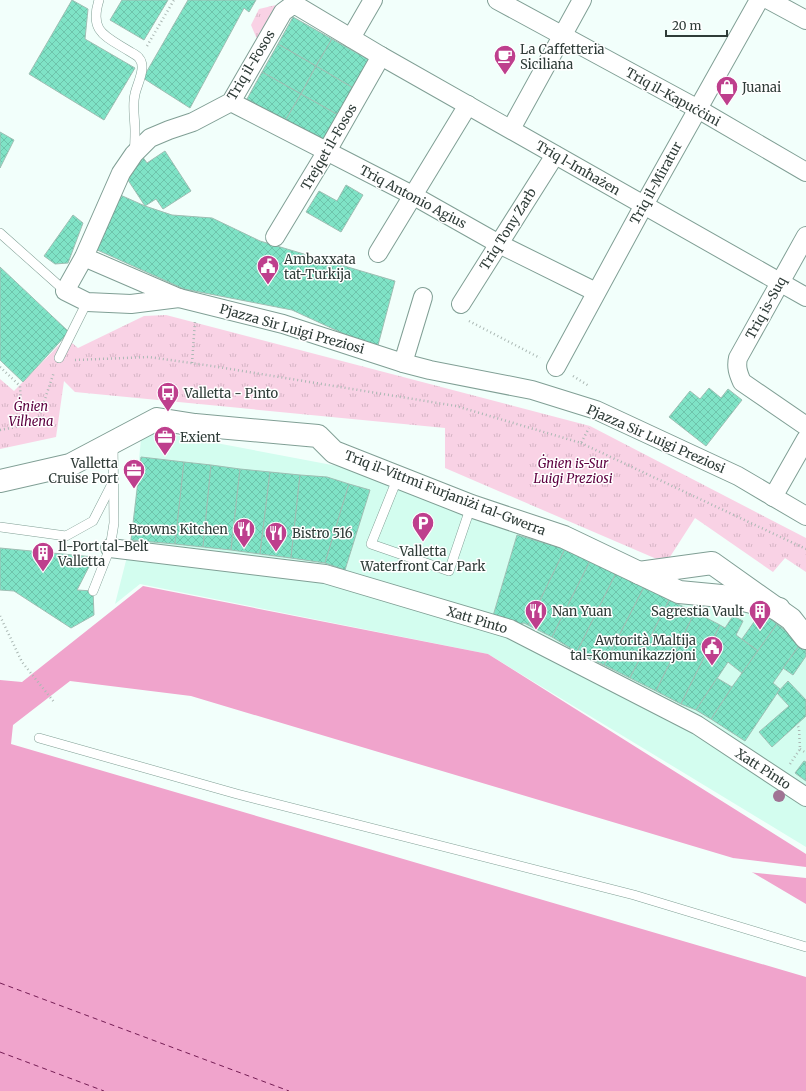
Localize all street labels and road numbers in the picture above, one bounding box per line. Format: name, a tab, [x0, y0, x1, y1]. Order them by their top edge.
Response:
street label: Triq il-Fosos	[223, 27, 279, 103]
street label: Triq il-Kapuċċini	[623, 64, 723, 130]
street label: Trejqet il-Fosos	[297, 101, 361, 193]
street label: Triq l-Imħażen	[533, 137, 624, 199]
street label: Triq il-Miratur	[626, 138, 686, 227]
street label: Triq Antonio Agius	[357, 162, 469, 232]
street label: Triq Tony Zarb	[476, 184, 540, 273]
street label: Triq is-Suq	[742, 273, 790, 342]
street label: Pjazza Sir Luigi Preziosi	[218, 300, 366, 358]
street label: Pjazza Sir Luigi Preziosi	[584, 401, 728, 477]
street label: Triq il-Vittmi Furjaniżi tal-Gwerra	[342, 447, 548, 539]
street label: Xatt Pinto	[445, 603, 510, 637]
street label: Xatt Pinto	[732, 745, 794, 793]

